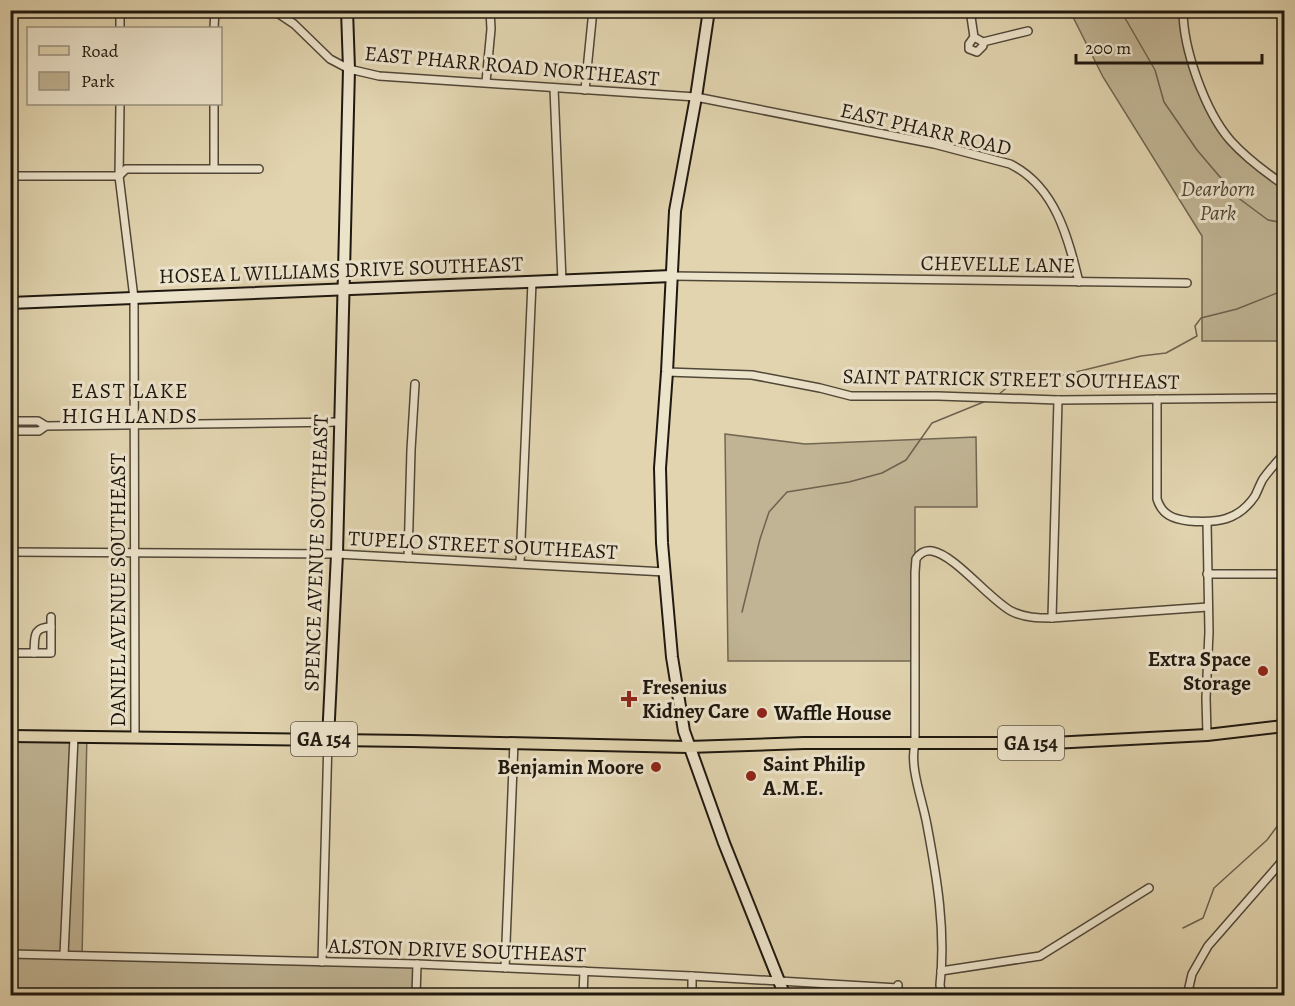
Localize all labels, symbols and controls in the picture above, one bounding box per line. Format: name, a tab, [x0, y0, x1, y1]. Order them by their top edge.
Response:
legend	[27, 27, 222, 105]
scale bar	[1076, 27, 1262, 65]
text: 200 m	[1085, 36, 1131, 60]
text: Road	[81, 39, 119, 63]
street label: EAST PHARR ROAD NORTHEAST	[363, 39, 661, 93]
text: Park	[81, 69, 115, 93]
street label: EAST PHARR ROAD	[838, 96, 1014, 162]
park label: Dearborn Park	[1181, 175, 1255, 227]
street label: CHEVELLE LANE	[920, 249, 1076, 279]
street label: HOSEA L WILLIAMS DRIVE SOUTHEAST	[158, 250, 524, 290]
street label: SAINT PATRICK STREET SOUTHEAST	[842, 362, 1180, 396]
district label: EAST LAKE HIGHLANDS	[62, 376, 198, 431]
street label: SPENCE AVENUE SOUTHEAST	[297, 414, 335, 692]
street label: DANIEL AVENUE SOUTHEAST	[104, 453, 132, 727]
street label: TUPELO STREET SOUTHEAST	[348, 524, 619, 566]
place label: Extra Space Storage	[1148, 645, 1251, 697]
marker: Extra Space Storage	[1256, 664, 1270, 678]
place label: Fresenius Kidney Care	[642, 673, 750, 725]
marker: Fresenius Kidney Care	[620, 690, 638, 708]
place label: Waffle House	[773, 699, 892, 727]
marker: Waffle House	[755, 706, 769, 720]
road number: GA 154	[291, 722, 357, 756]
road number: GA 154	[998, 726, 1064, 760]
place label: Saint Philip A.M.E.	[762, 750, 865, 802]
place label: Benjamin Moore	[497, 753, 644, 781]
marker: Benjamin Moore	[649, 760, 663, 774]
marker: Saint Philip A.M.E.	[744, 769, 758, 783]
street label: ALSTON DRIVE SOUTHEAST	[327, 931, 587, 969]

